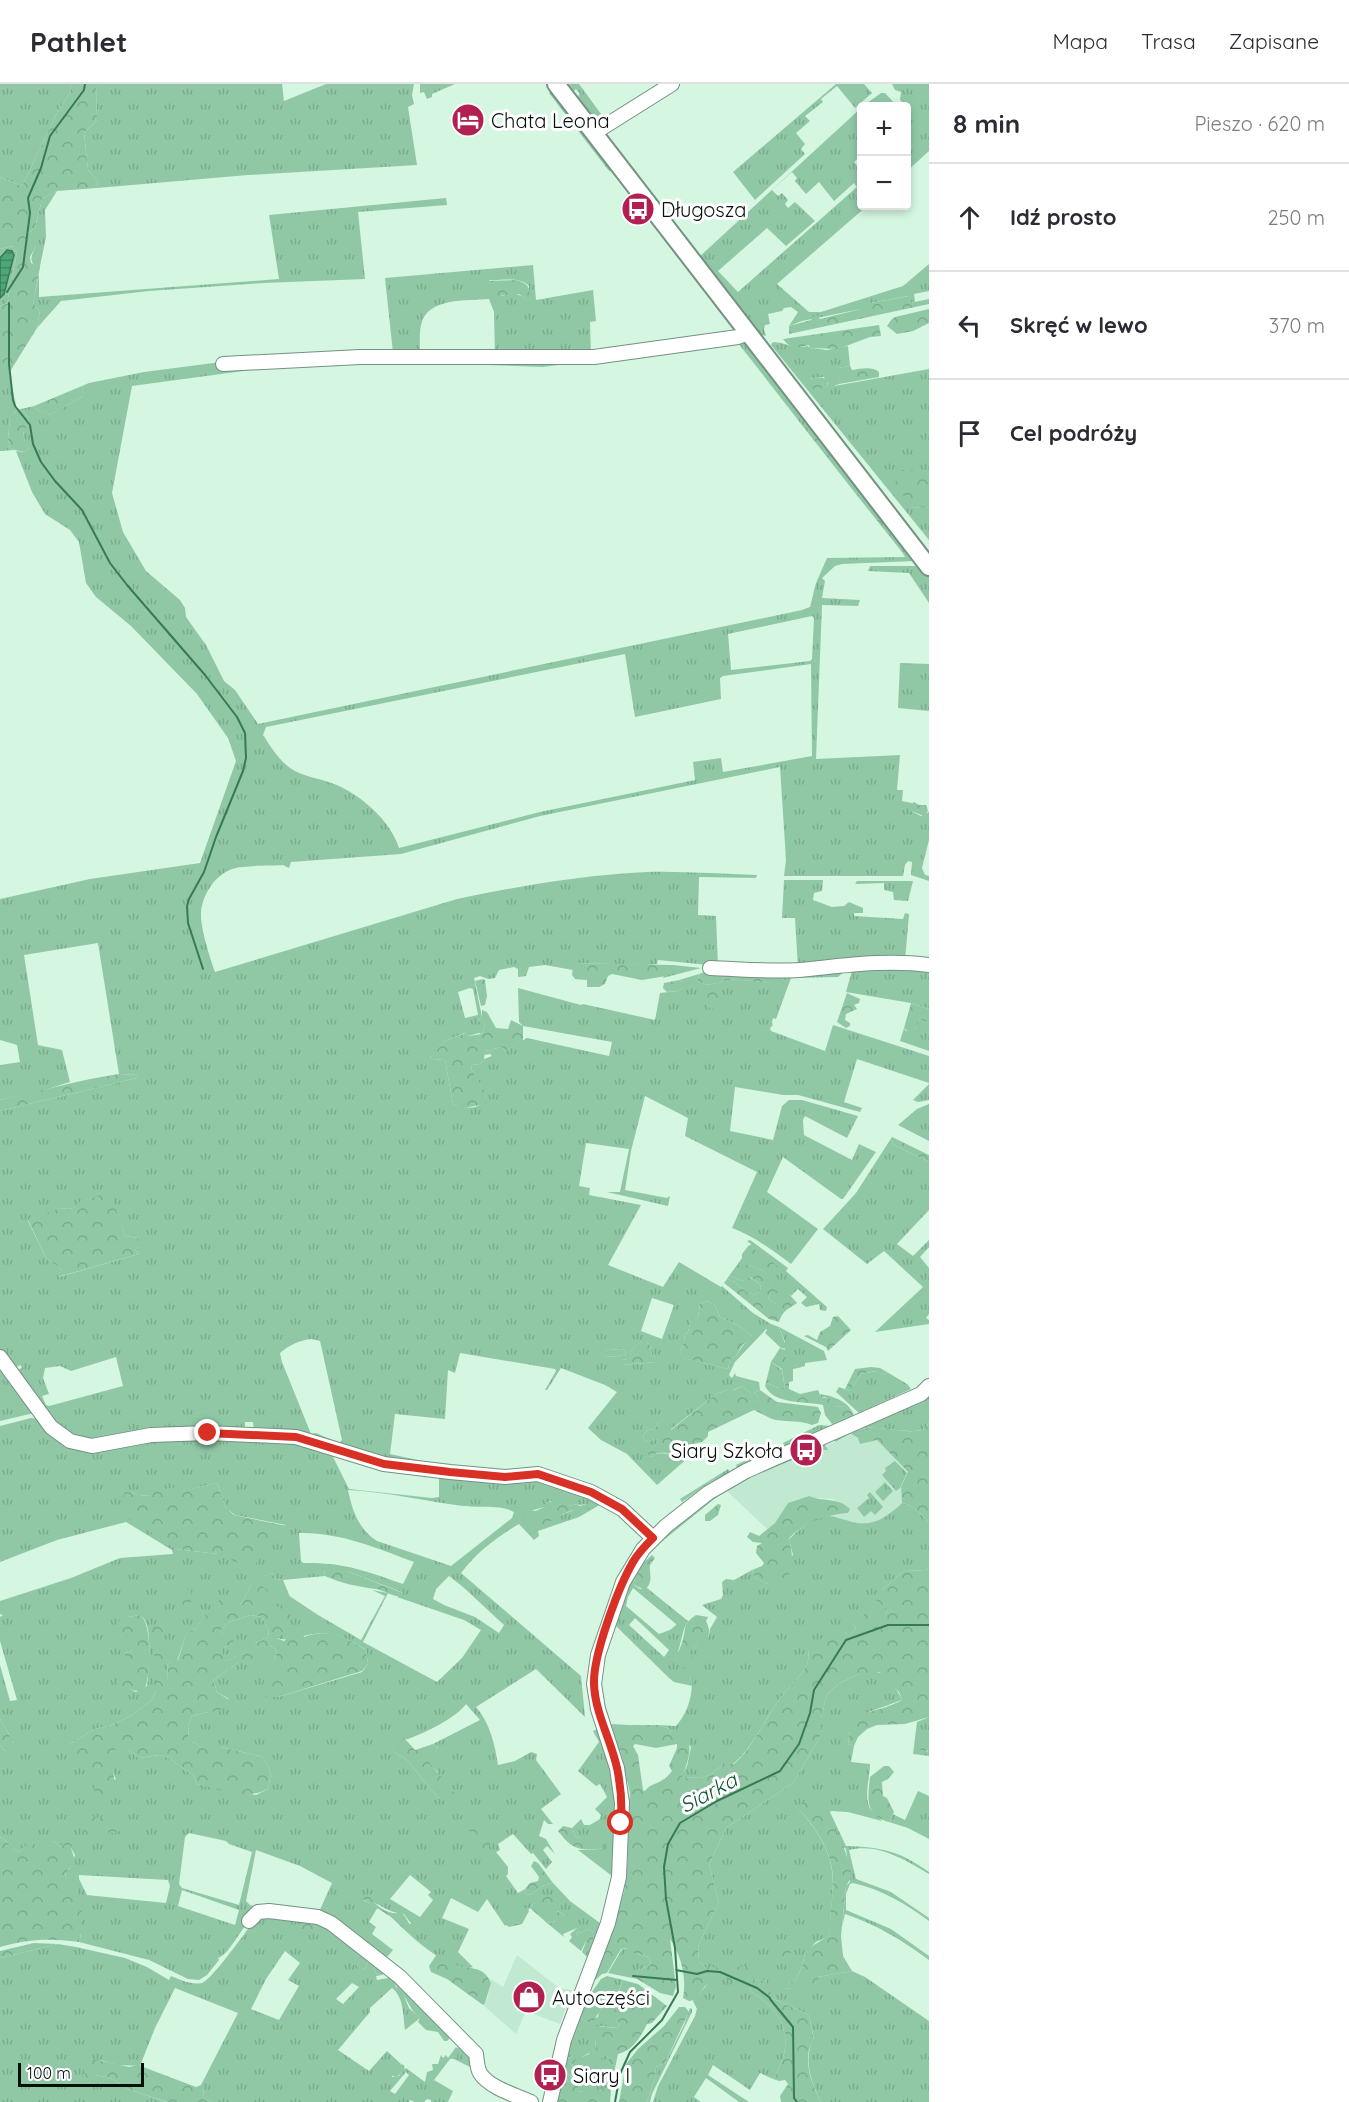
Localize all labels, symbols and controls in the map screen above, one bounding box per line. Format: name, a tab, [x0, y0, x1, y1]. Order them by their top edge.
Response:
text: Pathlet	[30, 24, 127, 59]
text: Mapa	[1053, 28, 1108, 54]
text: Trasa	[1141, 28, 1196, 54]
text: Zapisane	[1229, 28, 1319, 54]
hotel icon: Chata Leona	[450, 102, 486, 138]
map controls	[857, 102, 911, 210]
button: +	[857, 102, 911, 156]
text: 8 min	[953, 107, 1020, 140]
place label: Chata Leona	[491, 108, 610, 133]
text: Pieszo · 620 m	[1194, 111, 1325, 136]
button: −	[857, 156, 911, 210]
bus stop icon: Długosza	[620, 191, 656, 227]
place label: Długosza	[661, 197, 746, 222]
icon: ahead	[953, 201, 986, 234]
text: Idź prosto	[1010, 203, 1117, 231]
text: 250 m	[1267, 205, 1325, 230]
icon: left	[953, 309, 986, 342]
text: Skręć w lewo	[1010, 311, 1148, 339]
text: 370 m	[1269, 313, 1325, 338]
icon: arrive	[953, 417, 986, 450]
text: Cel podróży	[1010, 419, 1137, 447]
route end	[194, 1419, 220, 1445]
bus stop icon: Siary Szkoła	[788, 1432, 824, 1468]
place label: Siary Szkoła	[671, 1438, 783, 1463]
water label: Siarka	[675, 1766, 742, 1818]
route start	[607, 1809, 633, 1835]
shop icon: Autoczęści	[511, 1979, 547, 2015]
place label: Autoczęści	[552, 1985, 650, 2010]
bus stop icon: Siary I	[532, 2057, 568, 2093]
scale bar	[18, 2060, 144, 2088]
text: 100 m	[27, 2063, 71, 2083]
place label: Siary I	[573, 2063, 630, 2088]

